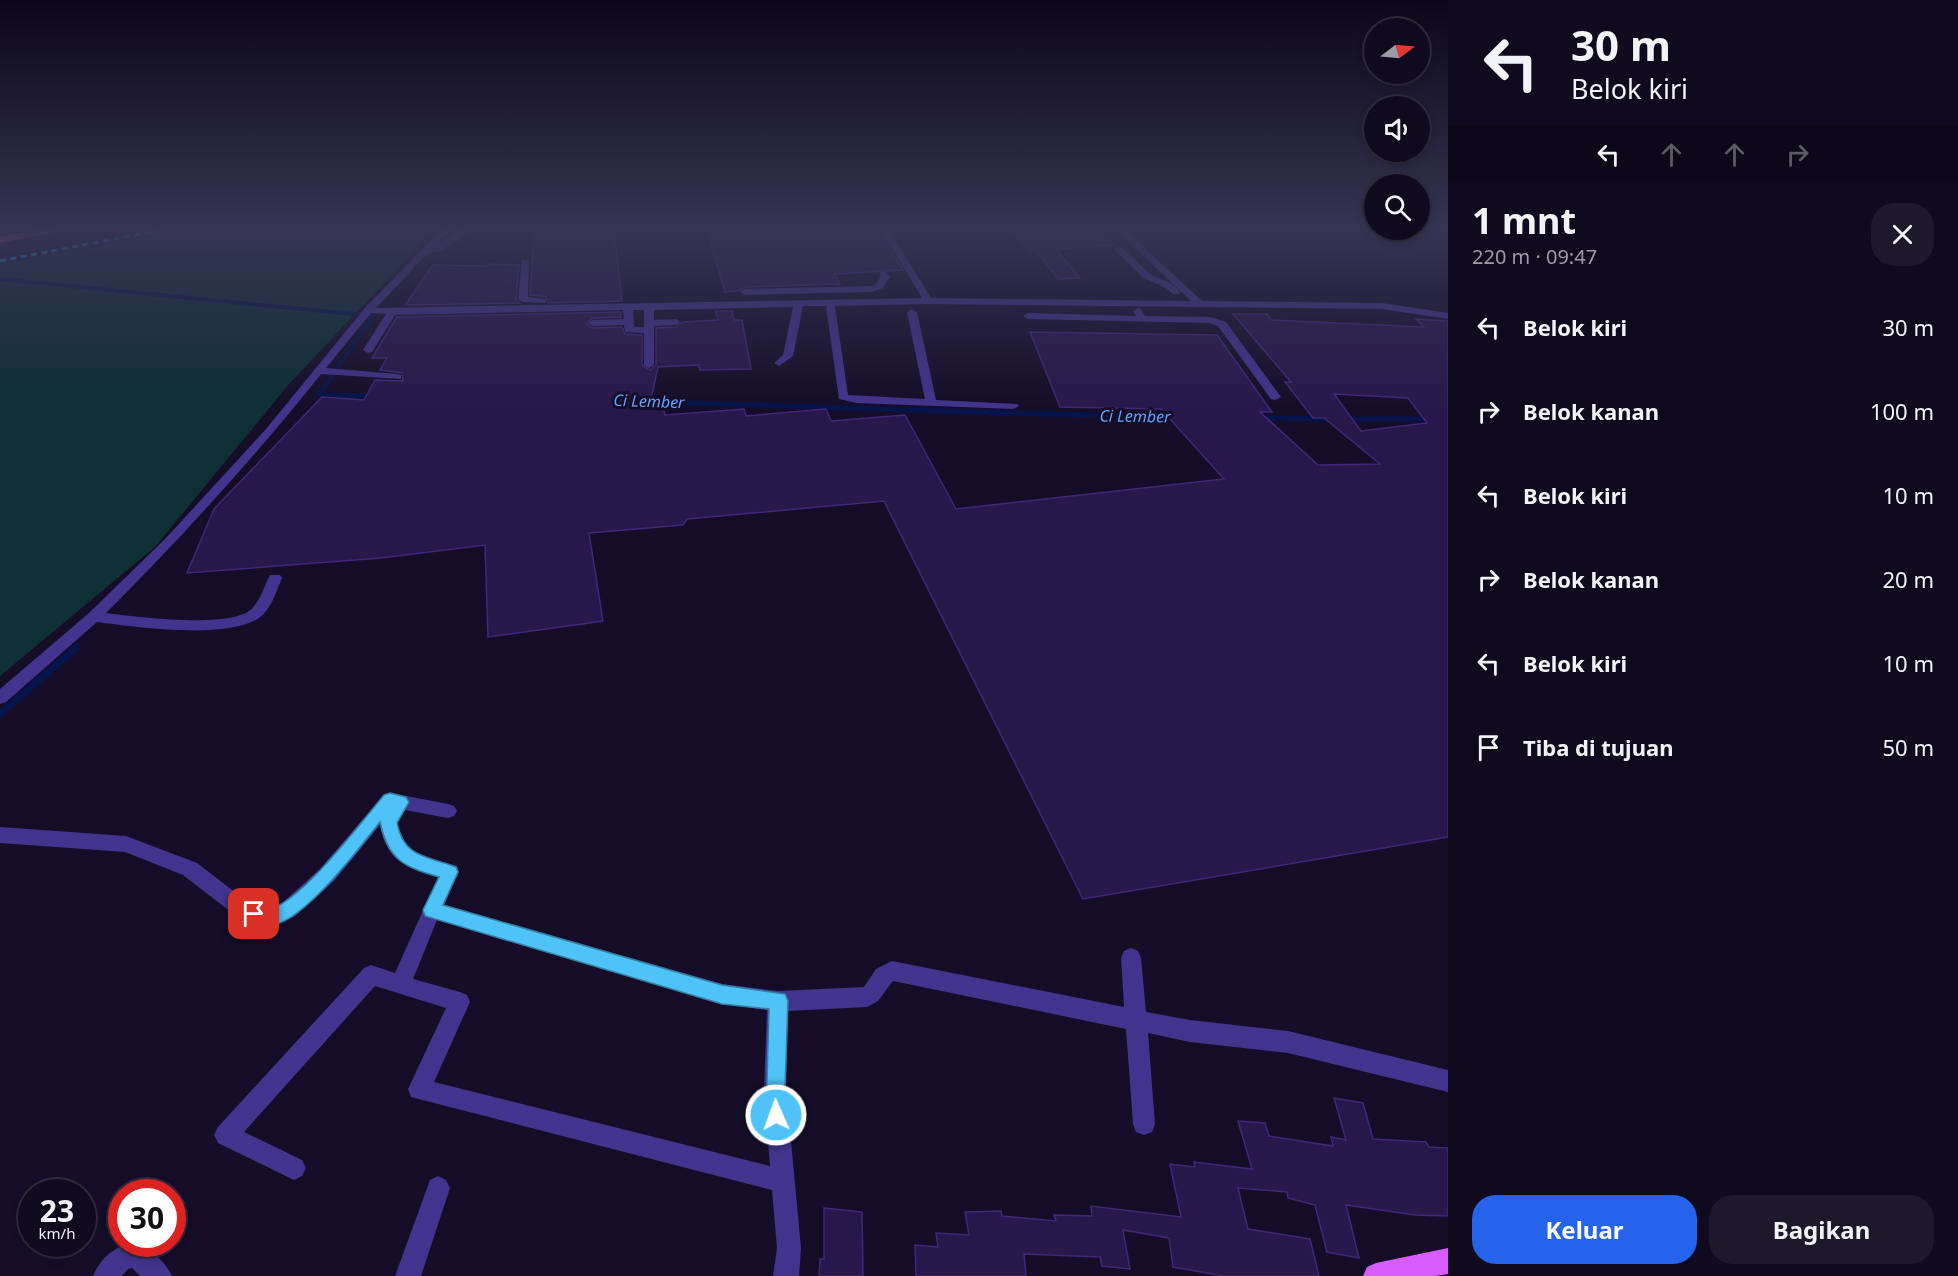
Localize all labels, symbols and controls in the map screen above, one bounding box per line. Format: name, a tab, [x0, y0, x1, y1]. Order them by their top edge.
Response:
text: 30 m	[1571, 16, 1671, 73]
north arrow	[1364, 18, 1430, 84]
map controls	[1364, 18, 1430, 240]
icon: left	[1472, 24, 1550, 102]
text: Belok kiri	[1571, 70, 1688, 107]
button: sound	[1364, 96, 1430, 162]
icon: left	[1592, 138, 1625, 171]
icon: ahead	[1655, 138, 1688, 171]
icon: ahead	[1718, 138, 1751, 171]
icon: right	[1781, 138, 1814, 171]
button: search	[1364, 174, 1430, 240]
text: 1 mnt	[1472, 196, 1576, 245]
button: close	[1871, 203, 1934, 266]
text: 220 m · 09:47	[1472, 243, 1597, 270]
icon: left	[1472, 311, 1505, 344]
text: Belok kiri	[1523, 312, 1627, 342]
text: 30 m	[1883, 312, 1934, 342]
water label: Ci Lember	[613, 389, 685, 413]
icon: right	[1472, 395, 1505, 428]
text: Belok kanan	[1523, 396, 1659, 426]
text: 100 m	[1870, 396, 1934, 426]
water label: Ci Lember	[1099, 404, 1171, 428]
icon: left	[1472, 479, 1505, 512]
text: Belok kiri	[1523, 480, 1627, 510]
text: 10 m	[1883, 480, 1934, 510]
icon: right	[1472, 563, 1505, 596]
text: Belok kanan	[1523, 564, 1659, 594]
text: 20 m	[1883, 564, 1934, 594]
icon: left	[1472, 647, 1505, 680]
text: Belok kiri	[1523, 648, 1627, 678]
text: 10 m	[1883, 648, 1934, 678]
icon: arrive	[1472, 731, 1505, 764]
text: Tiba di tujuan	[1523, 732, 1673, 762]
text: 50 m	[1883, 732, 1934, 762]
pin	[228, 888, 279, 939]
icon: arrive	[237, 897, 270, 930]
position arrow	[744, 1083, 808, 1147]
speed limit sign: 30	[108, 1179, 186, 1257]
text: 23	[40, 1190, 74, 1231]
button: Keluar	[1472, 1195, 1697, 1264]
button: Bagikan	[1709, 1195, 1934, 1264]
text: km/h	[39, 1223, 75, 1243]

